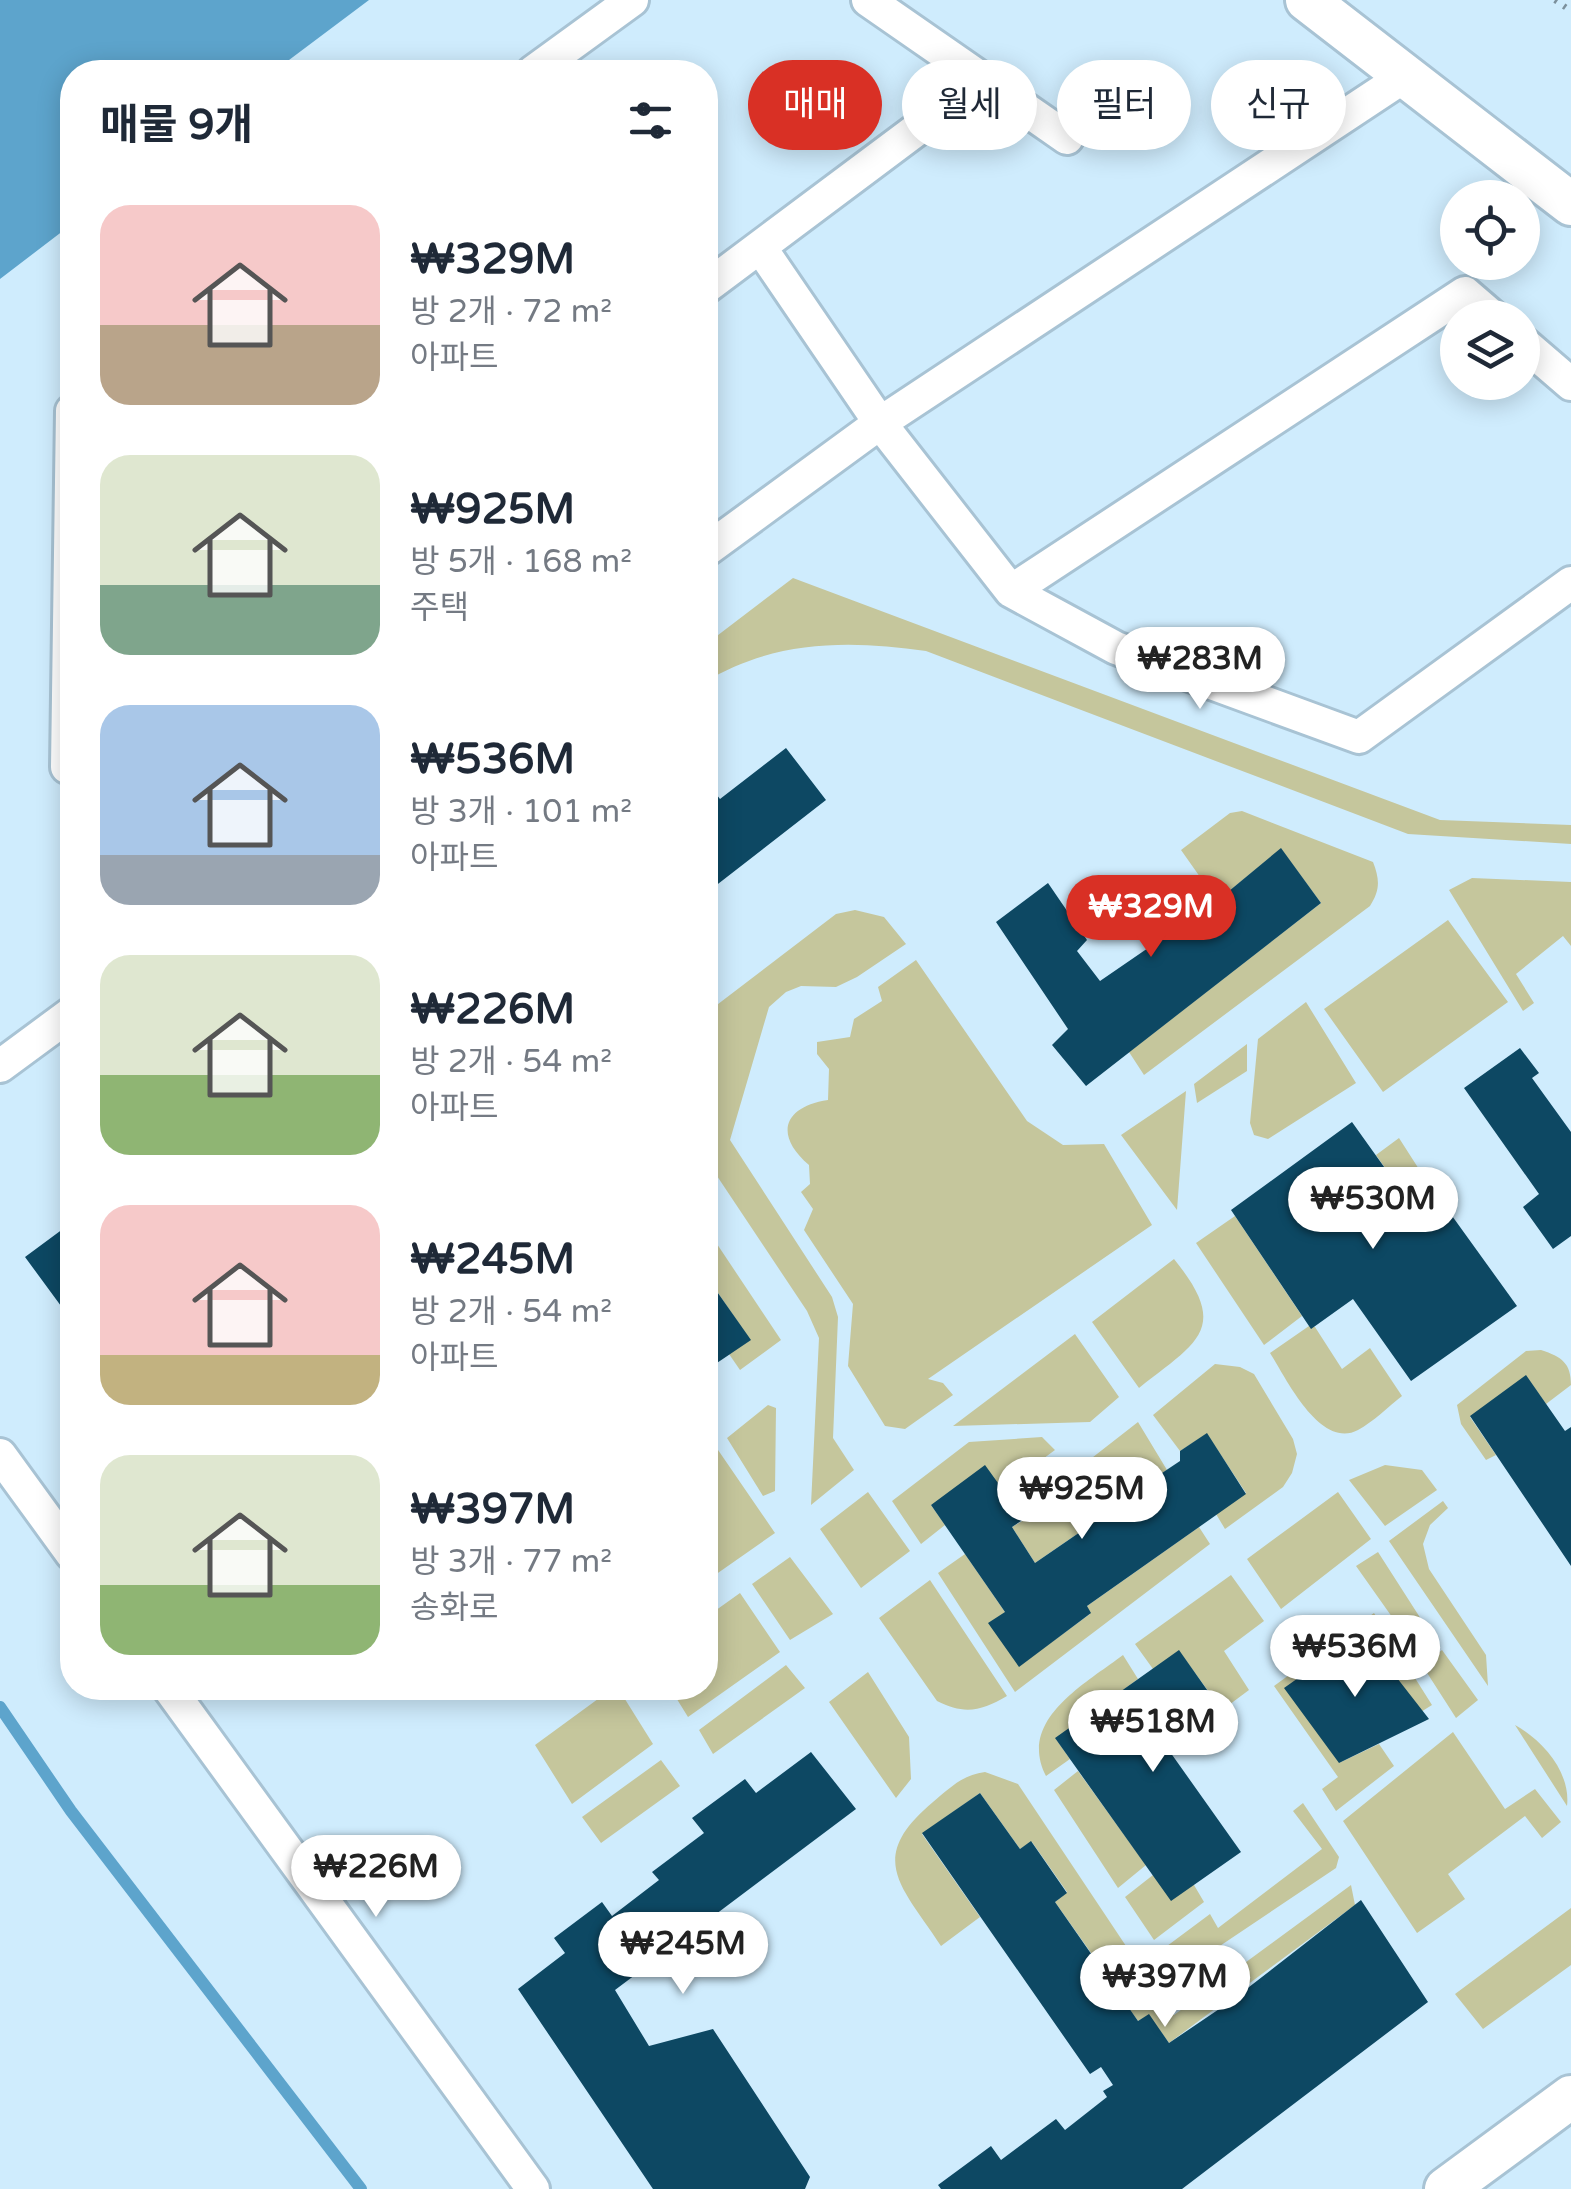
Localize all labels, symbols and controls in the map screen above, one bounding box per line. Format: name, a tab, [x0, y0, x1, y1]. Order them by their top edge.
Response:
chip: 매매	[748, 60, 882, 150]
chip: 월세	[902, 60, 1037, 150]
chip: 필터	[1057, 60, 1191, 150]
chip: 신규	[1211, 60, 1346, 150]
icon: filters	[623, 93, 678, 148]
text: 매물 9개	[100, 100, 253, 151]
map controls	[1440, 180, 1540, 400]
button: locate	[1440, 180, 1540, 280]
text: ₩329M	[410, 234, 575, 285]
icon: home	[180, 245, 300, 365]
text: 방 2개 · 72 m²	[410, 293, 612, 331]
button: layers	[1440, 300, 1540, 400]
text: 아파트	[410, 339, 498, 377]
text: ₩925M	[410, 484, 575, 535]
icon: home	[180, 495, 300, 615]
text: 방 5개 · 168 m²	[410, 543, 632, 581]
text: 주택	[410, 589, 469, 627]
pin: ₩283M	[1130, 627, 1270, 712]
text: ₩283M	[1137, 640, 1263, 678]
text: ₩536M	[410, 734, 575, 785]
icon: home	[180, 745, 300, 865]
text: 방 3개 · 101 m²	[410, 793, 632, 831]
text: 아파트	[410, 839, 498, 877]
pin: ₩329M	[1081, 875, 1221, 960]
text: ₩329M	[1088, 888, 1214, 926]
text: ₩226M	[410, 984, 575, 1035]
icon: home	[180, 995, 300, 1115]
text: 방 2개 · 54 m²	[410, 1043, 612, 1081]
text: 아파트	[410, 1089, 498, 1127]
pin: ₩530M	[1303, 1167, 1443, 1252]
text: ₩530M	[1310, 1180, 1436, 1218]
text: ₩245M	[410, 1234, 575, 1285]
icon: home	[180, 1245, 300, 1365]
text: 방 2개 · 54 m²	[410, 1293, 612, 1331]
text: 아파트	[410, 1339, 498, 1377]
pin: ₩925M	[1012, 1457, 1152, 1542]
text: ₩925M	[1019, 1470, 1145, 1508]
text: ₩397M	[410, 1484, 575, 1535]
icon: home	[180, 1495, 300, 1615]
text: 방 3개 · 77 m²	[410, 1543, 612, 1581]
text: 송화로	[410, 1589, 498, 1627]
pin: ₩536M	[1285, 1615, 1425, 1700]
text: ₩536M	[1292, 1628, 1418, 1666]
pin: ₩518M	[1083, 1690, 1223, 1775]
text: ₩518M	[1090, 1703, 1216, 1741]
pin: ₩226M	[306, 1835, 446, 1920]
text: ₩226M	[313, 1848, 439, 1886]
pin: ₩245M	[613, 1912, 753, 1997]
text: ₩245M	[620, 1925, 746, 1963]
pin: ₩397M	[1095, 1945, 1235, 2030]
text: ₩397M	[1102, 1958, 1228, 1996]

